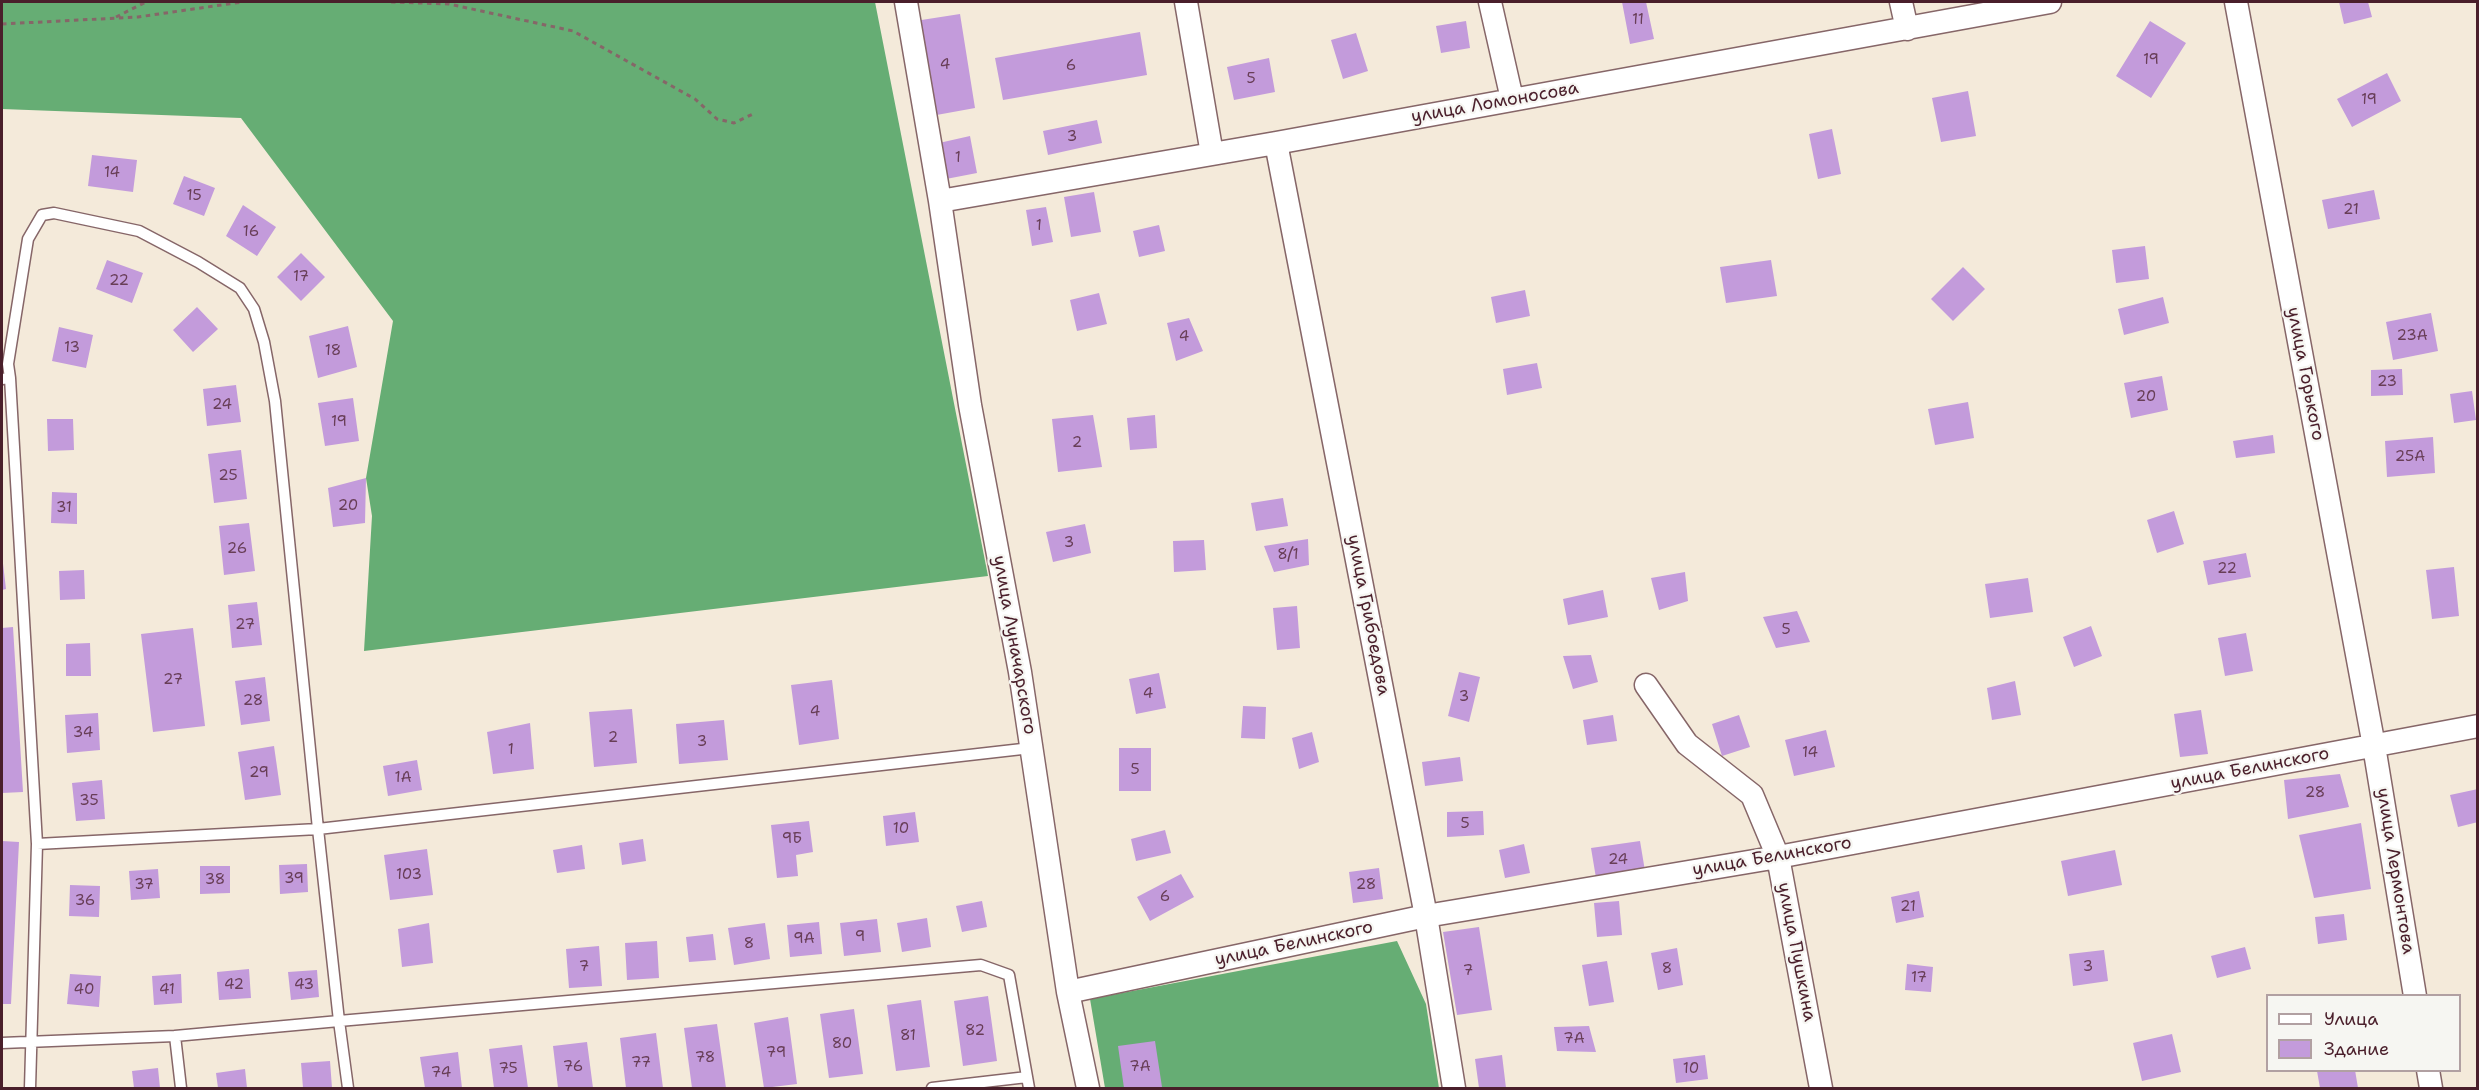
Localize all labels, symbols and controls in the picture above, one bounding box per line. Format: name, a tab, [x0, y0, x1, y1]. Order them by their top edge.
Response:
house number: 11	[1632, 11, 1644, 29]
house number: 19	[2143, 51, 2159, 69]
house number: 4	[940, 56, 950, 74]
house number: 6	[1066, 57, 1076, 75]
house number: 5	[1246, 70, 1256, 88]
street label: улица Ломоносова	[1410, 78, 1580, 128]
house number: 19	[2361, 91, 2377, 109]
house number: 3	[1067, 128, 1077, 146]
house number: 1	[955, 149, 961, 167]
house number: 14	[104, 164, 120, 182]
house number: 15	[186, 187, 202, 205]
house number: 21	[2343, 201, 2359, 219]
house number: 1	[1036, 217, 1042, 235]
house number: 16	[243, 223, 259, 241]
house number: 17	[293, 268, 309, 286]
house number: 22	[109, 272, 129, 290]
street label: улица Горького	[2281, 305, 2329, 443]
house number: 23А	[2396, 327, 2428, 345]
house number: 4	[1179, 328, 1189, 346]
house number: 13	[64, 339, 80, 357]
house number: 18	[325, 342, 341, 360]
house number: 23	[2377, 373, 2397, 391]
house number: 20	[2136, 388, 2156, 406]
house number: 24	[212, 396, 232, 414]
house number: 19	[331, 413, 347, 431]
house number: 2	[1072, 434, 1082, 452]
house number: 25А	[2395, 448, 2425, 466]
house number: 25	[218, 467, 238, 485]
house number: 20	[338, 497, 358, 515]
house number: 31	[56, 499, 72, 517]
street label: улица Грибоедова	[1342, 533, 1394, 697]
house number: 3	[1064, 534, 1074, 552]
house number: 26	[227, 540, 247, 558]
house number: 8/1	[1277, 546, 1299, 564]
street label: улица Луначарского	[988, 554, 1040, 736]
house number: 22	[2217, 560, 2237, 578]
house number: 27	[235, 616, 255, 634]
house number: 5	[1781, 621, 1791, 639]
house number: 27	[163, 671, 183, 689]
house number: 4	[1143, 685, 1153, 703]
house number: 3	[1459, 688, 1469, 706]
house number: 28	[243, 692, 263, 710]
house number: 4	[810, 703, 820, 721]
house number: 34	[73, 724, 93, 742]
house number: 2	[608, 729, 618, 747]
house number: 3	[697, 733, 707, 751]
house number: 1	[508, 741, 514, 759]
street label: улица Белинского	[2169, 743, 2331, 795]
house number: 14	[1802, 744, 1818, 762]
house number: 5	[1130, 761, 1140, 779]
house number: 29	[249, 764, 269, 782]
house number: 1А	[394, 769, 412, 787]
house number: 28	[2305, 784, 2325, 802]
street label: улица Лермонтова	[2371, 786, 2419, 956]
house number: 35	[79, 792, 99, 810]
house number: 5	[1460, 815, 1470, 833]
house number: 10	[893, 820, 909, 838]
house number: 9Б	[782, 830, 802, 848]
street label: улица Белинского	[1691, 832, 1853, 882]
house number: 24	[1608, 851, 1628, 869]
house number: 103	[396, 866, 422, 884]
house number: 39	[284, 870, 304, 888]
house number: 38	[205, 871, 225, 889]
house number: 37	[134, 876, 154, 894]
house number: 28	[1356, 876, 1376, 894]
street label: улица Пушкина	[1772, 881, 1820, 1023]
house number: 6	[1160, 888, 1170, 906]
house number: 36	[75, 892, 95, 910]
house number: 21	[1900, 898, 1916, 916]
street label: улица Белинского	[1213, 917, 1375, 971]
house number: 9	[855, 928, 865, 946]
house number: 9А	[793, 930, 815, 948]
house number: 8	[744, 935, 754, 953]
house number: 7	[579, 958, 589, 976]
house number: 3	[2083, 958, 2093, 976]
house number: 8	[1662, 960, 1672, 978]
house number: 7	[1463, 962, 1473, 980]
house number: 17	[1911, 969, 1927, 987]
house number: 42	[224, 976, 244, 994]
house number: 43	[294, 976, 314, 994]
house number: 40	[74, 981, 94, 999]
house number: 41	[159, 981, 175, 999]
legend	[2266, 994, 2461, 1072]
text: Улица	[2324, 1007, 2378, 1031]
house number: 82	[965, 1022, 985, 1040]
house number: 81	[900, 1027, 916, 1045]
house number: 7А	[1563, 1030, 1585, 1048]
house number: 80	[832, 1035, 852, 1053]
text: Здание	[2324, 1037, 2389, 1061]
house number: 79	[766, 1044, 786, 1062]
house number: 78	[695, 1049, 715, 1067]
house number: 77	[631, 1054, 651, 1072]
house number: 76	[563, 1058, 583, 1076]
house number: 7А	[1129, 1058, 1151, 1076]
house number: 75	[498, 1060, 518, 1078]
house number: 10	[1683, 1060, 1699, 1078]
house number: 74	[431, 1064, 451, 1082]

